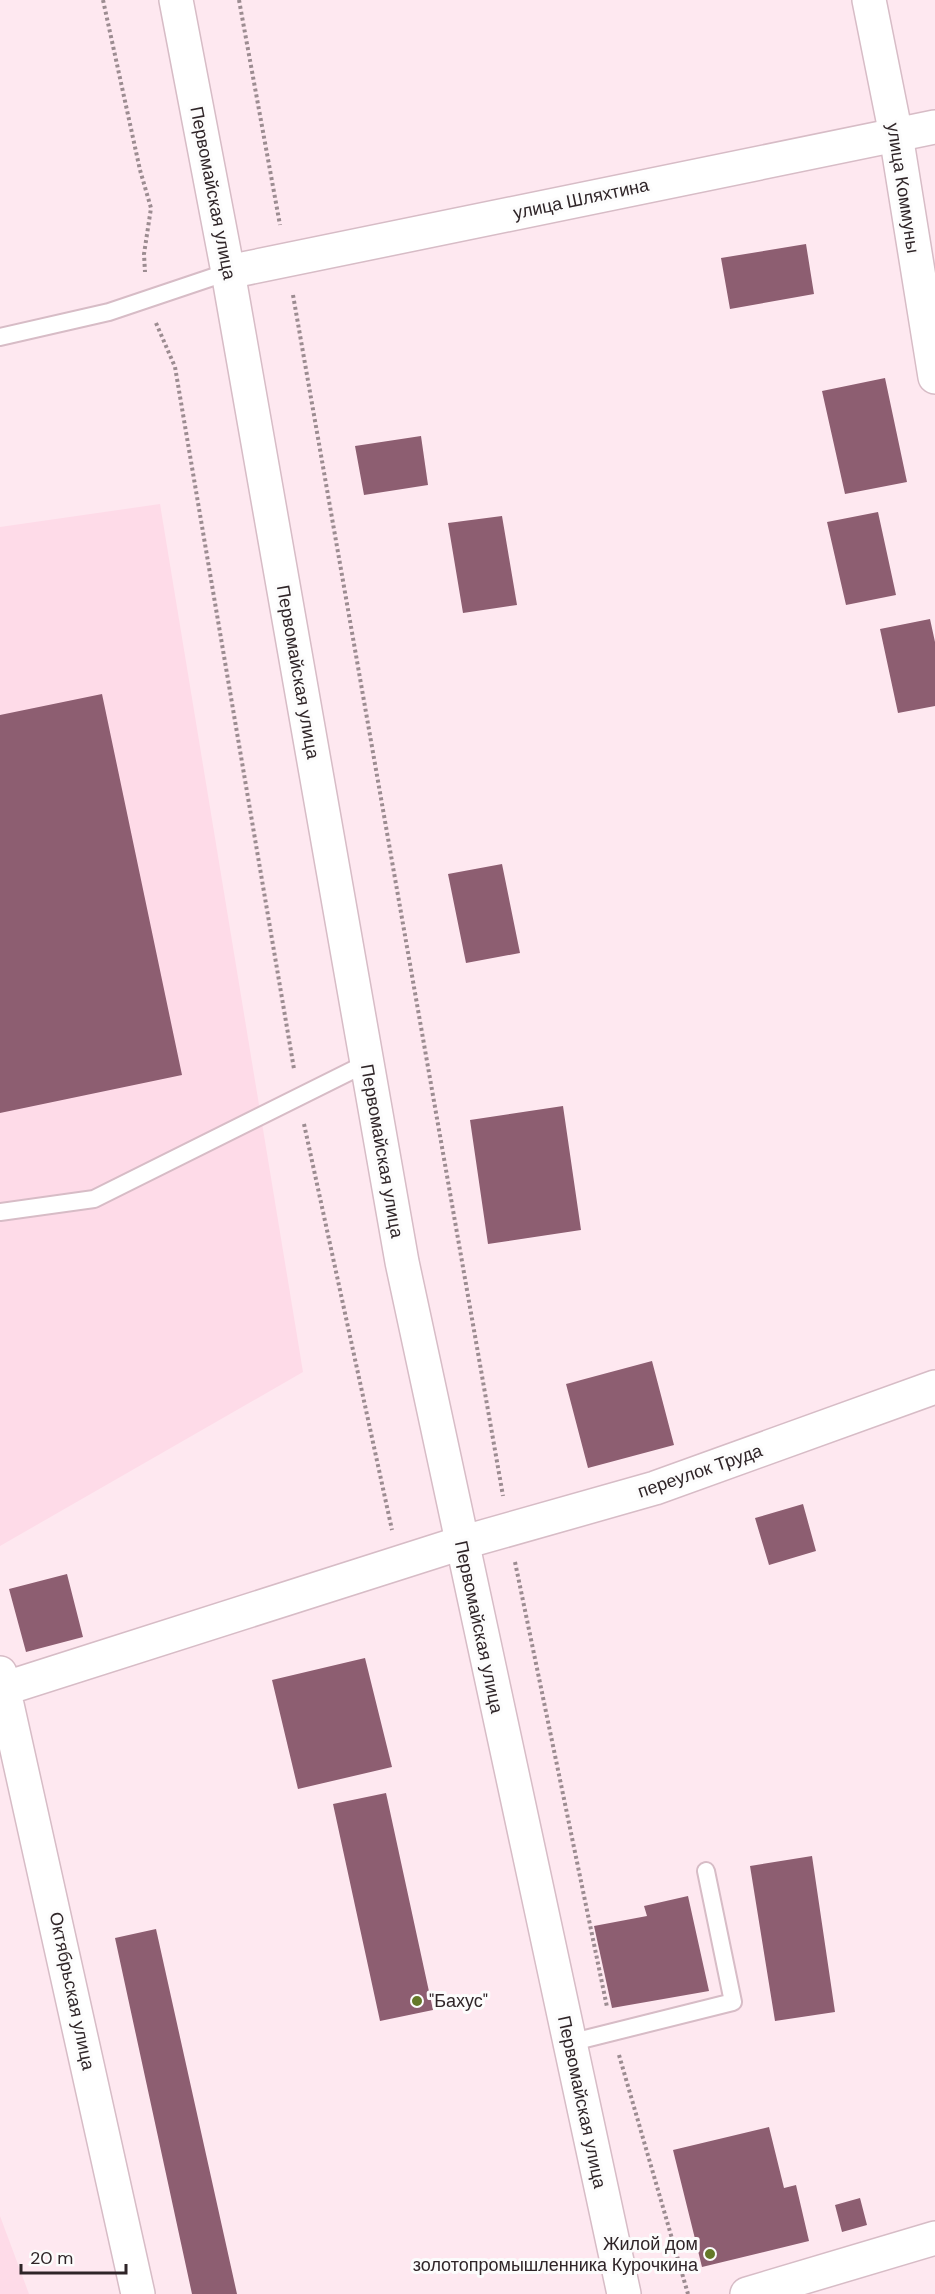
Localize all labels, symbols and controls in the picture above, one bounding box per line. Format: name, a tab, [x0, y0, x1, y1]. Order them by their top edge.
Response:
street label: Первомайская улица	[184, 104, 242, 283]
street label: улица Коммуны	[881, 121, 925, 255]
street label: улица Шляхтина	[511, 173, 652, 225]
street label: Первомайская улица	[271, 583, 325, 762]
street label: Первомайская улица	[355, 1062, 409, 1241]
street label: переулок Труда	[635, 1438, 766, 1504]
street label: Первомайская улица	[449, 1538, 509, 1717]
street label: Октябрьская улица	[44, 1910, 101, 2073]
place label: "Бахус"	[429, 1989, 488, 2013]
marker: "Бахус"	[410, 1994, 424, 2008]
street label: Первомайская улица	[552, 2013, 612, 2192]
place label: Жилой дом золотопромышленника Курочкина	[413, 2232, 699, 2277]
scale bar	[21, 2237, 126, 2275]
text: 20 m	[30, 2246, 73, 2270]
marker: Жилой дом золотопромышленника Курочкина	[703, 2247, 717, 2261]

